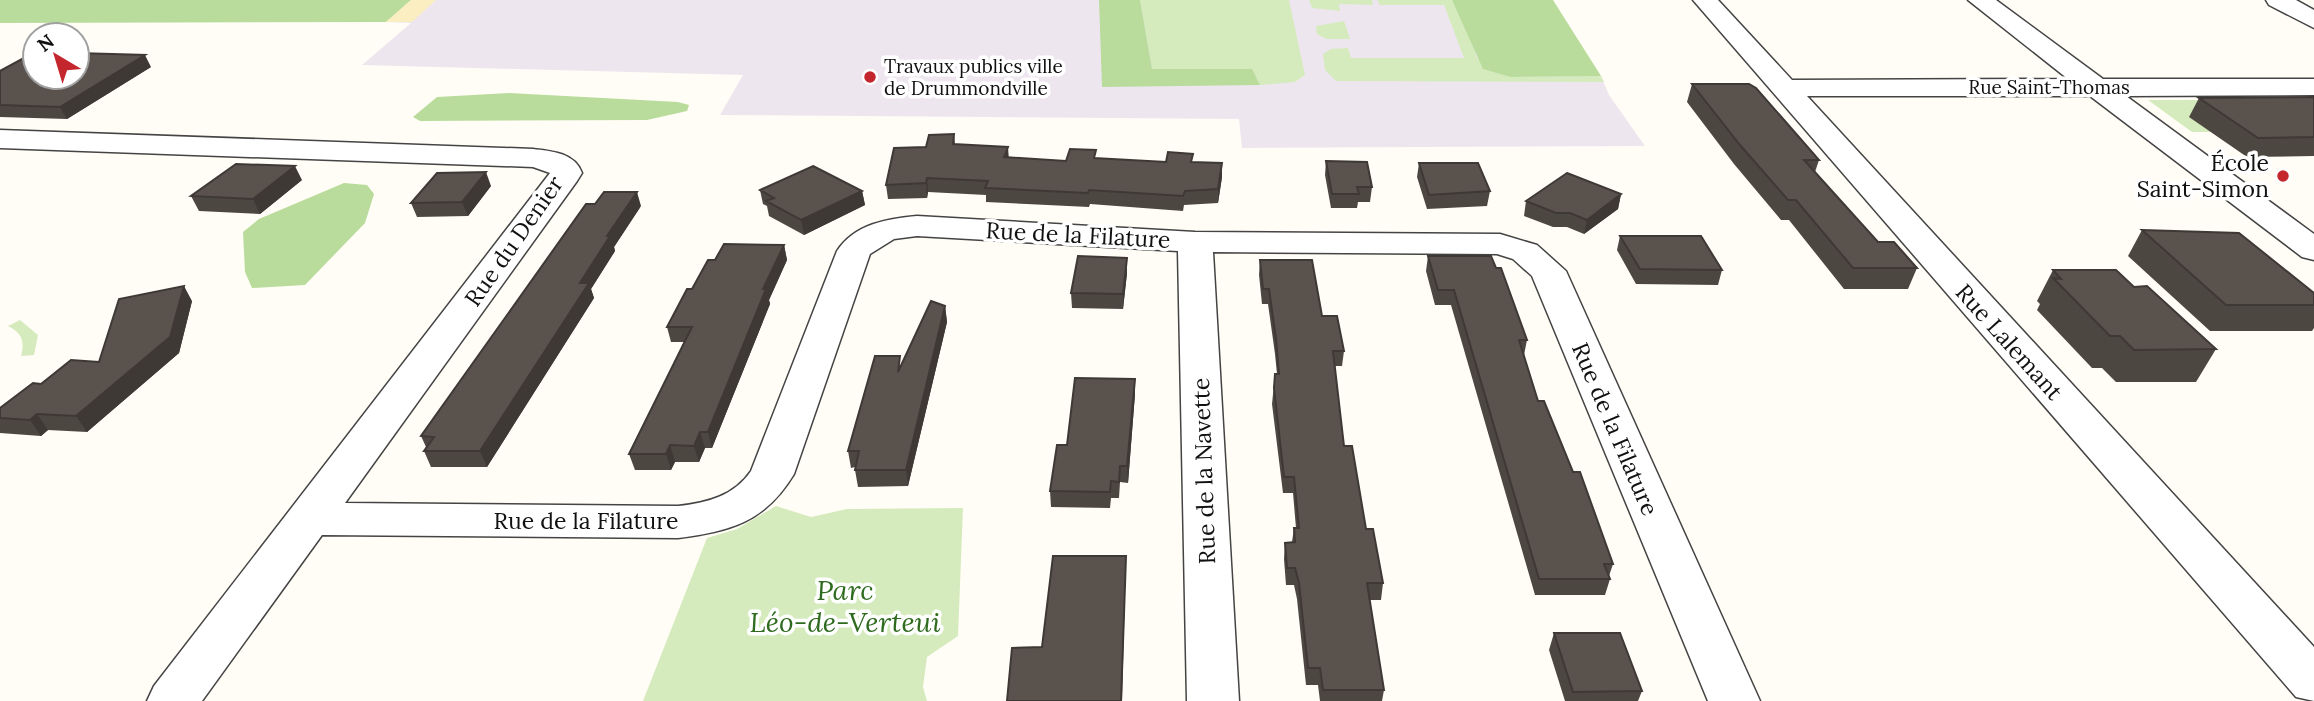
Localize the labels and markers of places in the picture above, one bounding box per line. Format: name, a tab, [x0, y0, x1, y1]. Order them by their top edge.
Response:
place label: Travaux publics ville de Drummondville	[884, 54, 1063, 100]
marker: Travaux publics ville de Drummondville	[862, 69, 878, 85]
place label: École Saint-Simon	[2137, 148, 2269, 203]
marker: École Saint-Simon	[2275, 168, 2291, 184]

